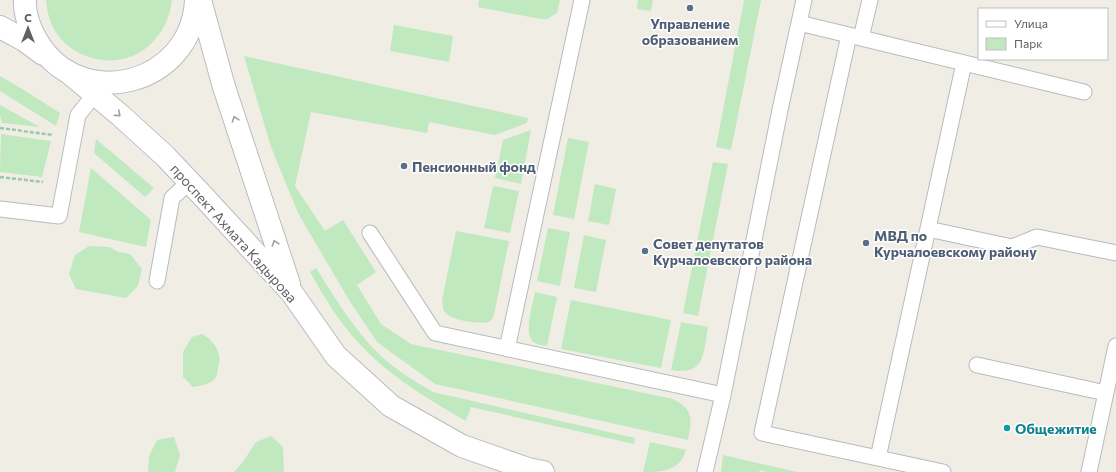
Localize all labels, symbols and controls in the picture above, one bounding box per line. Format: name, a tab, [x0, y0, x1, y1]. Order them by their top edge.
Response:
marker: Управление образованием	[685, 3, 695, 13]
north arrow	[8, 8, 48, 48]
legend	[978, 8, 1108, 60]
text: С	[24, 11, 32, 24]
place label: Управление образованием	[642, 15, 738, 48]
text: Улица	[1014, 16, 1048, 30]
text: Парк	[1014, 36, 1043, 50]
one-way arrow	[114, 110, 121, 117]
one-way arrow	[231, 116, 240, 123]
place label: Пенсионный фонд	[412, 158, 536, 175]
street label: проспект Ахмата Кадырова	[167, 160, 301, 306]
marker: Пенсионный фонд	[399, 161, 409, 171]
place label: МВД по Курчалоевскому району	[874, 227, 1037, 260]
place label: Совет депутатов Курчалоевского района	[653, 235, 812, 268]
marker: МВД по Курчалоевскому району	[861, 238, 871, 248]
one-way arrow	[272, 240, 280, 247]
marker: Совет депутатов Курчалоевского района	[640, 246, 650, 256]
place label: Общежитие	[1015, 420, 1097, 437]
marker: Общежитие	[1002, 423, 1012, 433]

